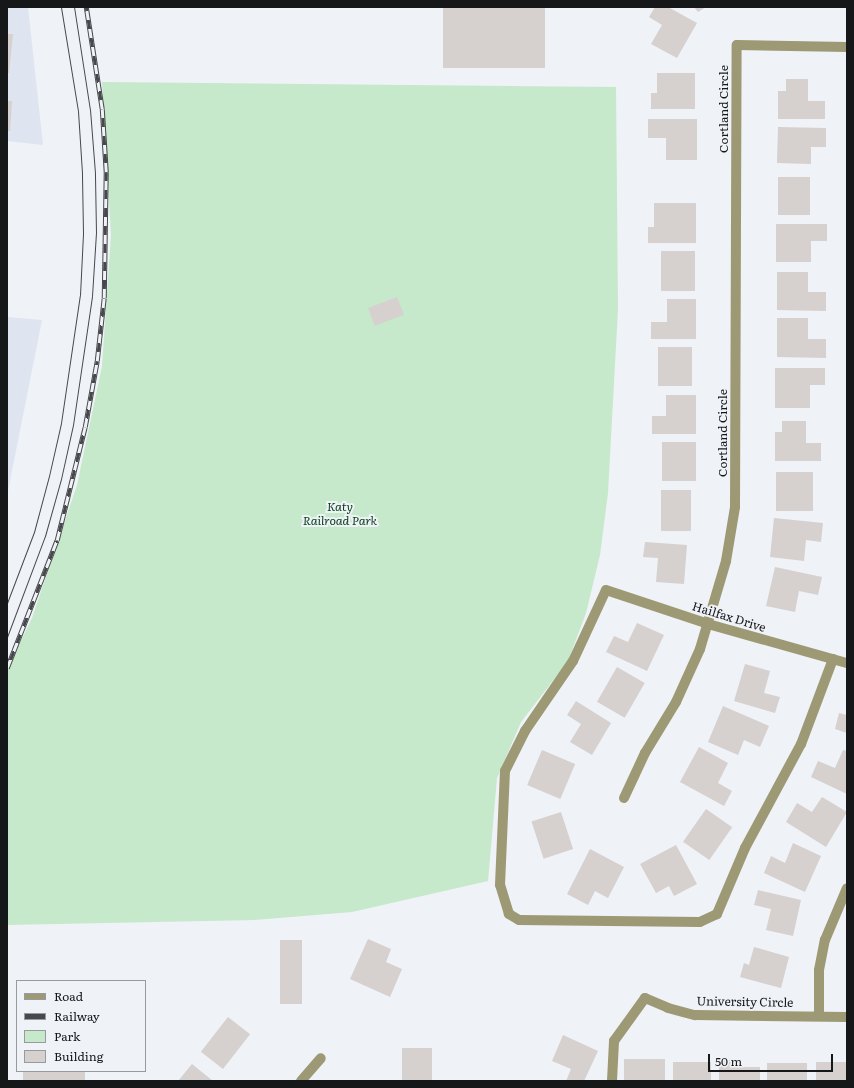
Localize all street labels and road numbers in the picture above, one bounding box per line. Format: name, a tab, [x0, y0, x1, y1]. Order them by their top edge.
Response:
street label: Cortland Circle	[717, 65, 731, 153]
street label: Cortland Circle	[716, 389, 730, 477]
street label: Hailfax Drive	[690, 599, 768, 635]
street label: University Circle	[696, 994, 794, 1010]

